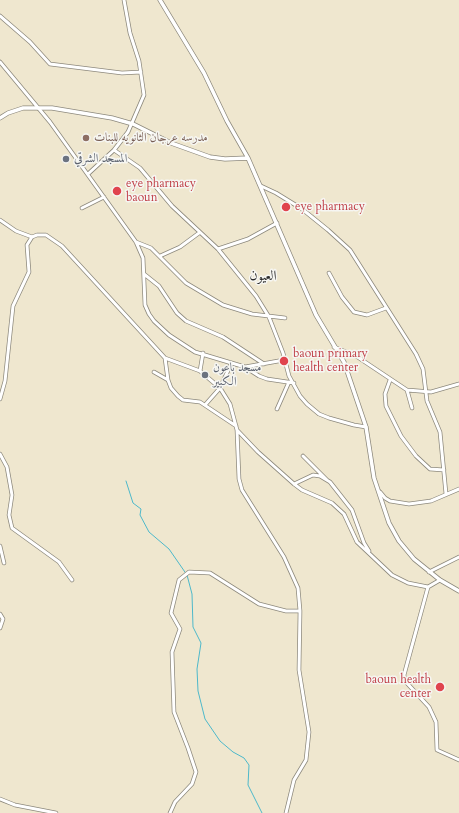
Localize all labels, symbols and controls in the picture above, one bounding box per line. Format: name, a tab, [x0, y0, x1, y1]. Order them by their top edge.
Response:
place label: مدرسه عرجان الثانويه للبنات	[94, 131, 208, 145]
marker: مدرسه عرجان الثانويه للبنات	[81, 133, 91, 143]
place label: المسجد الشرقي	[74, 152, 127, 166]
marker: المسجد الشرقي	[61, 154, 71, 164]
place label: eye pharmacy baoun	[126, 177, 196, 205]
marker: eye pharmacy baoun	[111, 185, 123, 197]
place label: eye pharmacy	[295, 200, 365, 214]
marker: eye pharmacy	[280, 201, 292, 213]
district label: العيون	[250, 269, 276, 285]
place label: baoun primary health center	[293, 347, 368, 375]
marker: baoun primary health center	[278, 355, 290, 367]
place label: مسجد باعون الكبير	[213, 361, 262, 389]
marker: مسجد باعون الكبير	[200, 370, 210, 380]
place label: baoun health center	[366, 673, 431, 701]
marker: baoun health center	[434, 681, 446, 693]

